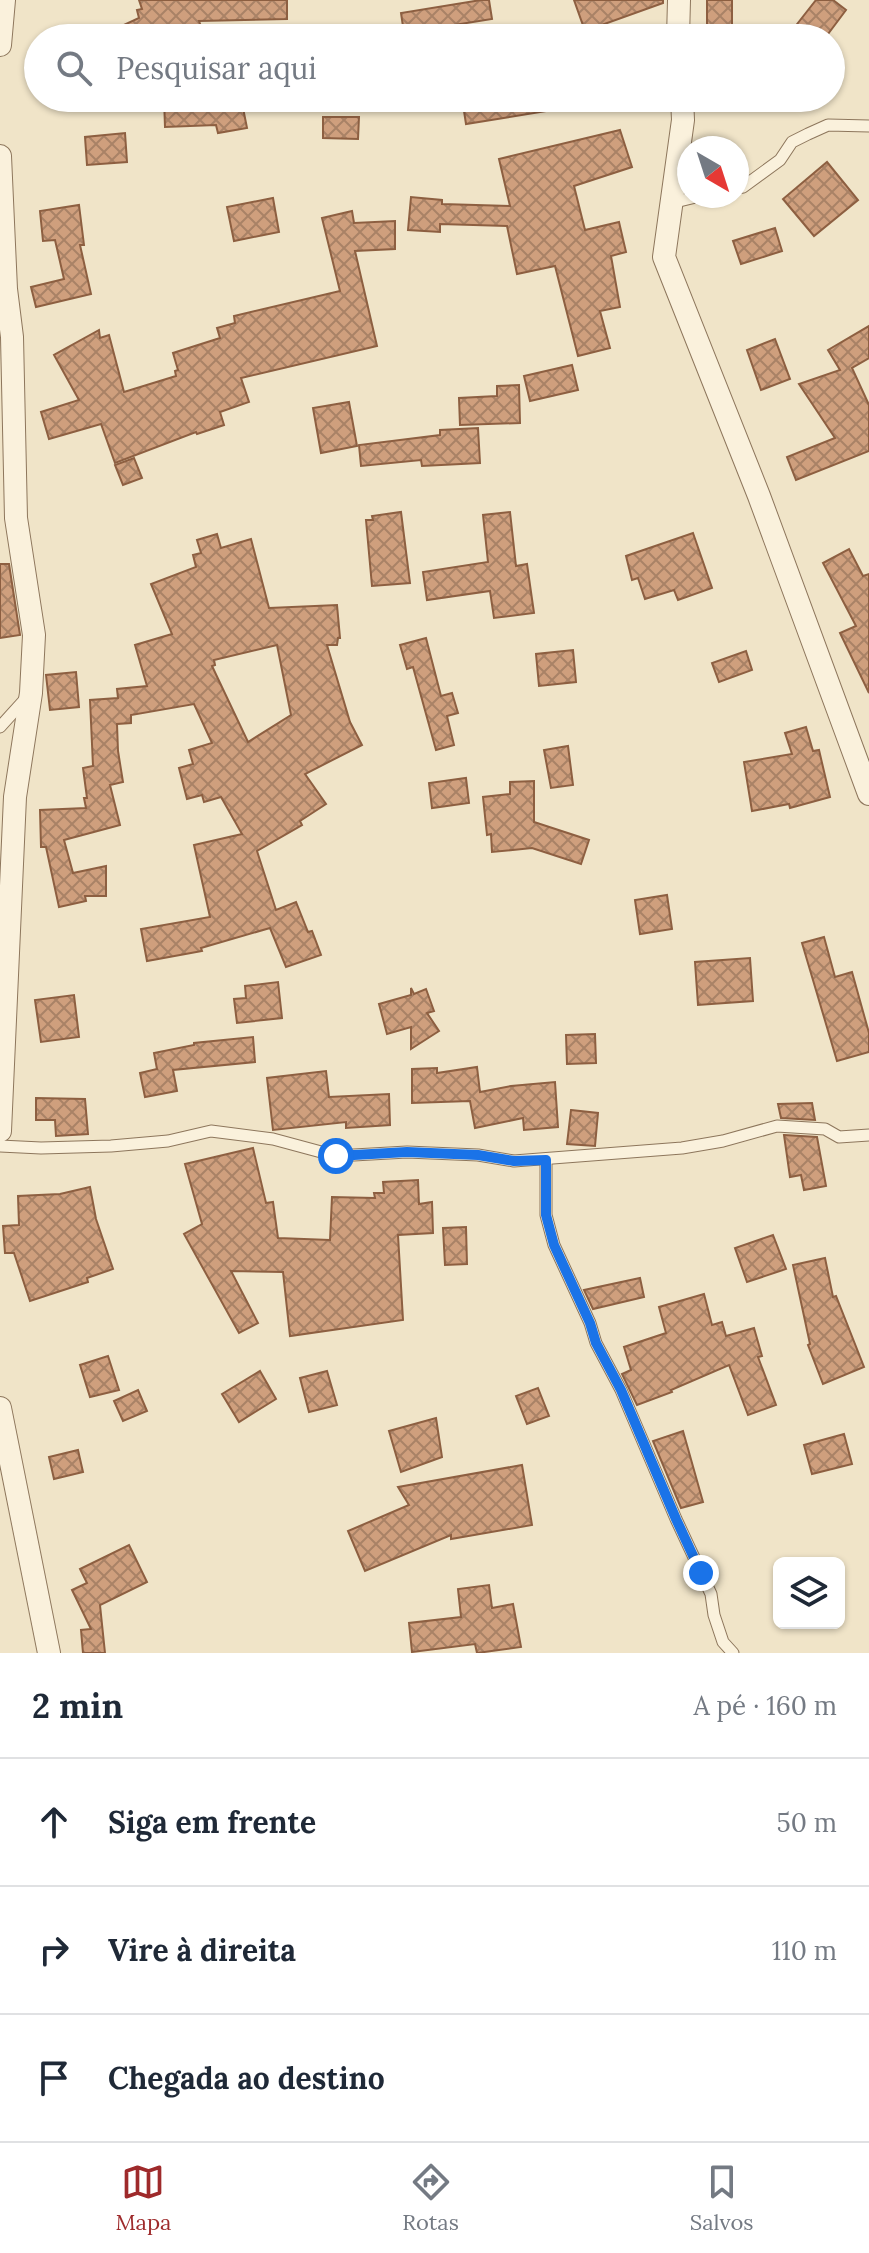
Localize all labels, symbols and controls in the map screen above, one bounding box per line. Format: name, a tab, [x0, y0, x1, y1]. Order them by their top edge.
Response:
search box	[24, 24, 845, 112]
icon: search	[52, 46, 96, 90]
text: Pesquisar aqui	[116, 49, 317, 87]
north arrow	[677, 136, 749, 208]
route start	[318, 1138, 354, 1174]
route end	[683, 1555, 719, 1591]
map controls	[773, 1557, 845, 1629]
button: layers	[773, 1557, 845, 1629]
text: 2 min	[32, 1684, 123, 1727]
text: A pé · 160 m	[693, 1689, 837, 1722]
icon: ahead	[32, 1800, 76, 1844]
text: Siga em frente	[108, 1803, 316, 1841]
text: 50 m	[777, 1806, 837, 1839]
icon: right	[32, 1928, 76, 1972]
text: Vire à direita	[108, 1931, 296, 1969]
text: 110 m	[772, 1934, 837, 1967]
icon: arrive	[32, 2056, 76, 2100]
text: Chegada ao destino	[108, 2059, 385, 2097]
tab: Mapa	[115, 2160, 171, 2236]
tab: Rotas	[402, 2160, 459, 2236]
tab: Salvos	[690, 2160, 754, 2236]

